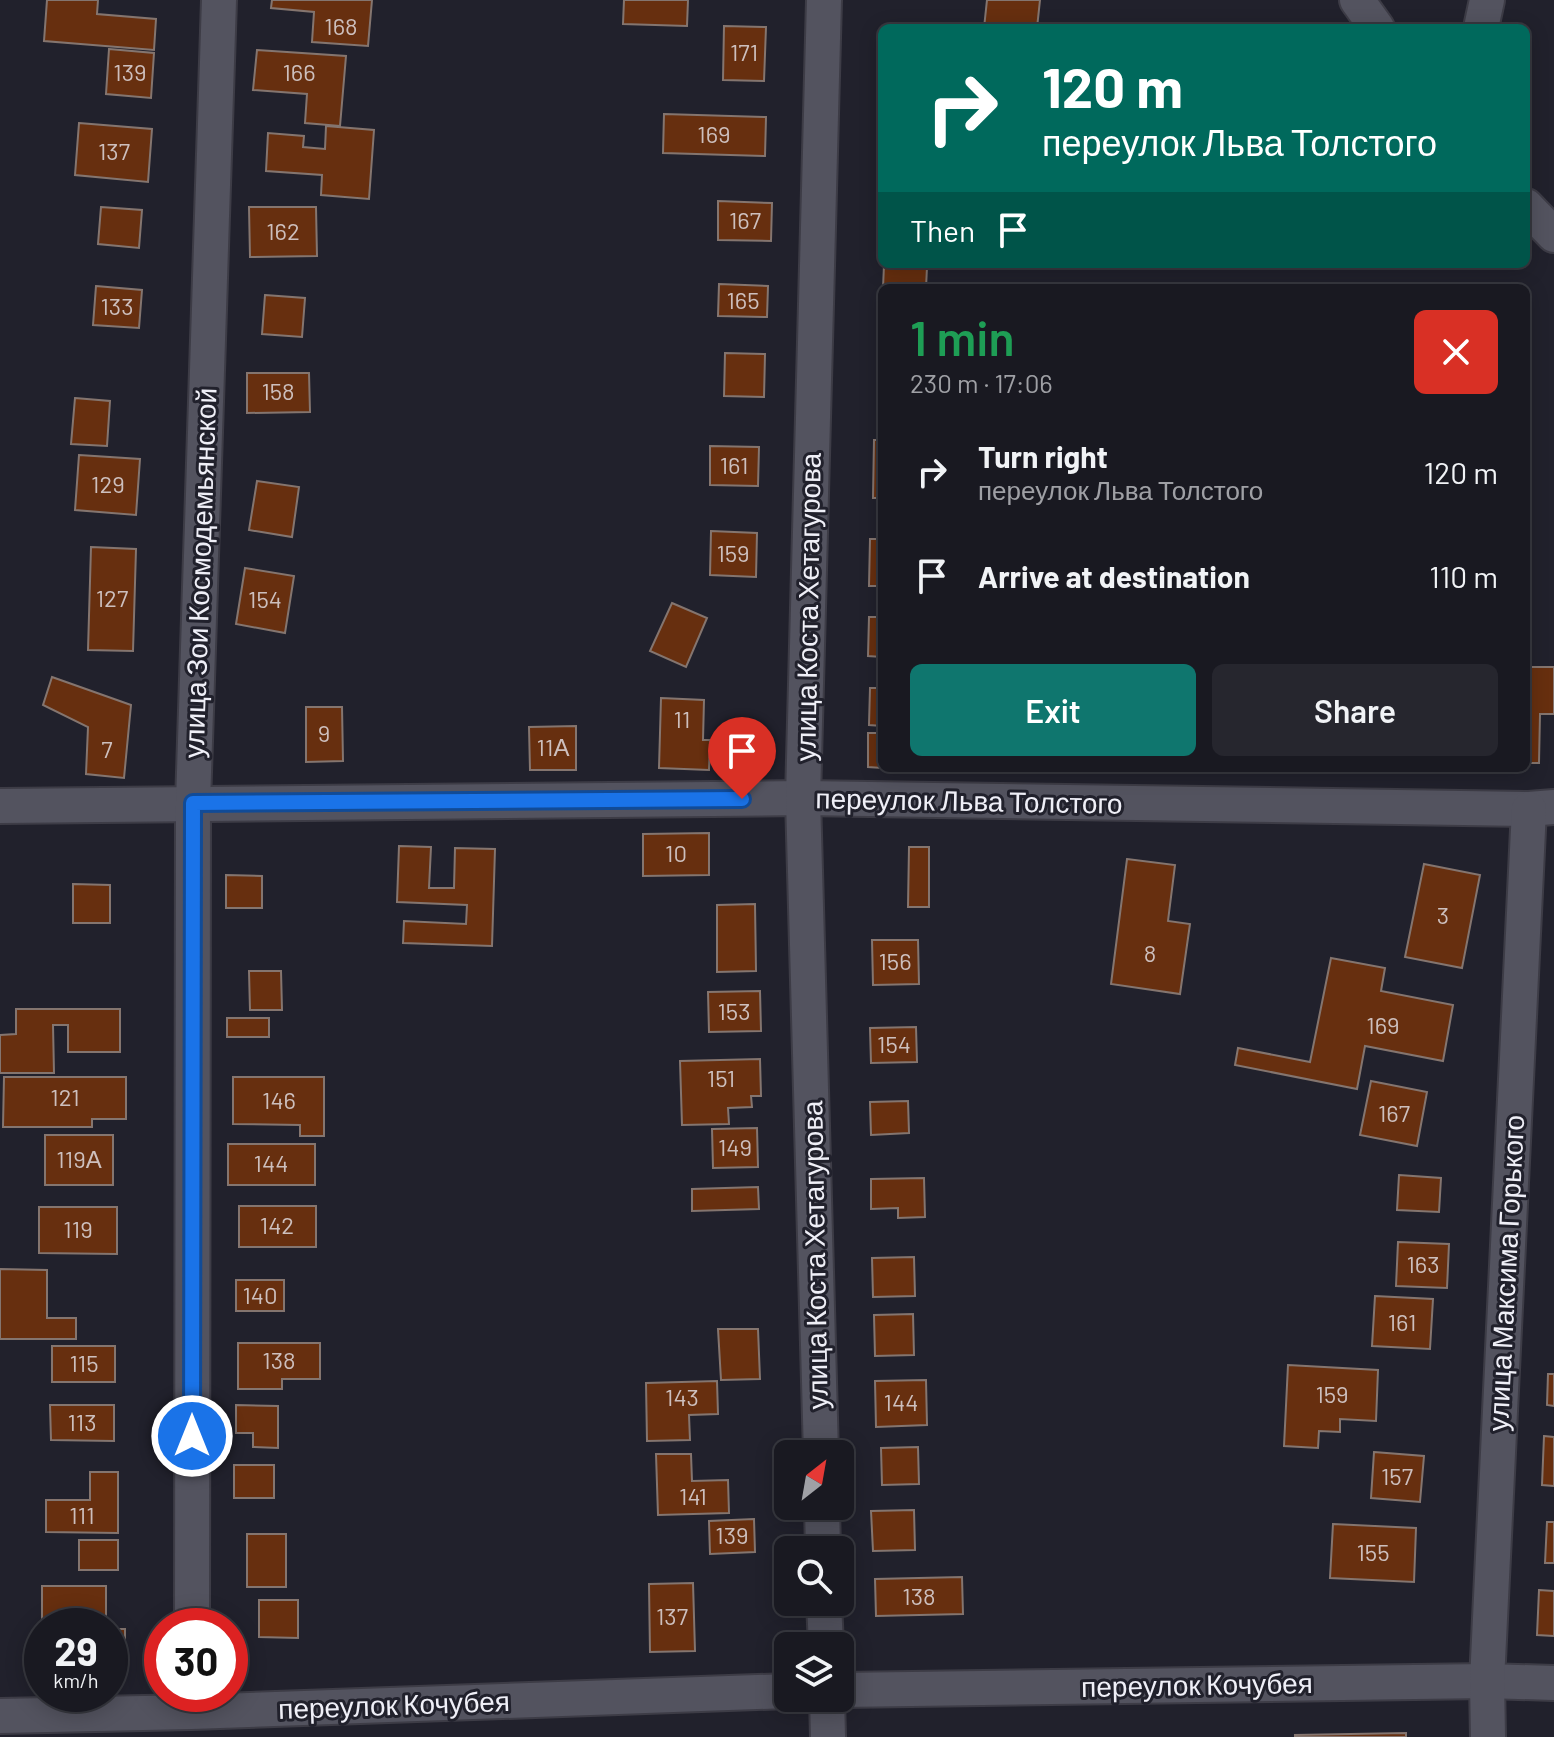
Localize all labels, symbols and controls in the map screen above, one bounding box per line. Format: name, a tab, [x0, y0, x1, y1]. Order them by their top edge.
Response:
house number: 168	[324, 11, 358, 40]
house number: 171	[730, 37, 758, 66]
text: 120 m	[1042, 52, 1183, 119]
icon: right	[910, 56, 1014, 160]
house number: 139	[113, 57, 147, 86]
house number: 166	[282, 57, 316, 86]
house number: 169	[697, 119, 731, 148]
text: переулок Льва Толстого	[1042, 120, 1437, 163]
house number: 137	[98, 136, 130, 165]
house number: 167	[729, 205, 761, 234]
icon: arrive	[991, 208, 1035, 252]
text: Then	[910, 212, 975, 248]
house number: 162	[266, 216, 300, 245]
house number: 165	[726, 285, 760, 314]
house number: 133	[100, 291, 134, 320]
text: 1 min	[910, 308, 1015, 366]
button: close	[1414, 310, 1498, 394]
text: 230 m · 17:06	[910, 367, 1053, 398]
house number: 158	[261, 376, 295, 405]
street label: улица Зои Космодемьянской	[176, 387, 222, 759]
text: Turn right	[978, 438, 1108, 474]
house number: 161	[720, 450, 748, 479]
icon: right	[910, 450, 954, 494]
street label: улица Коста Хетагурова	[787, 452, 827, 762]
text: 120 m	[1424, 454, 1498, 490]
house number: 129	[91, 469, 125, 498]
text: переулок Льва Толстого	[978, 474, 1263, 505]
house number: 159	[716, 538, 750, 567]
icon: arrive	[910, 554, 954, 598]
text: Arrive at destination	[978, 558, 1250, 594]
text: 110 m	[1429, 558, 1498, 594]
house number: 127	[96, 583, 128, 612]
house number: 154	[248, 584, 282, 613]
button: Exit	[910, 664, 1196, 756]
button: Share	[1212, 664, 1498, 756]
house number: 11	[674, 704, 690, 733]
pin	[708, 717, 776, 799]
house number: 9	[318, 718, 330, 747]
icon: arrive	[720, 729, 764, 773]
house number: 11А	[537, 732, 569, 761]
house number: 7	[101, 734, 113, 763]
street label: переулок Льва Толстого	[815, 780, 1123, 820]
house number: 10	[665, 838, 687, 867]
house number: 3	[1437, 900, 1449, 929]
house number: 8	[1144, 938, 1156, 967]
house number: 156	[878, 946, 912, 975]
house number: 153	[717, 996, 751, 1025]
house number: 169	[1366, 1010, 1400, 1039]
house number: 154	[877, 1029, 911, 1058]
house number: 151	[707, 1063, 735, 1092]
house number: 121	[50, 1082, 80, 1111]
house number: 146	[262, 1085, 296, 1114]
house number: 167	[1378, 1098, 1410, 1127]
street label: улица Коста Хетагурова	[794, 1100, 834, 1410]
street label: улица Максима Горького	[1480, 1114, 1530, 1432]
house number: 149	[718, 1132, 752, 1161]
house number: 119А	[56, 1144, 102, 1173]
house number: 144	[254, 1148, 288, 1177]
house number: 142	[260, 1210, 294, 1239]
house number: 119	[63, 1214, 93, 1243]
house number: 163	[1406, 1249, 1440, 1278]
house number: 140	[242, 1280, 278, 1309]
house number: 161	[1388, 1307, 1416, 1336]
house number: 138	[262, 1345, 296, 1374]
house number: 115	[69, 1348, 99, 1377]
house number: 159	[1315, 1379, 1349, 1408]
house number: 143	[665, 1382, 699, 1411]
house number: 144	[884, 1387, 918, 1416]
position arrow	[150, 1394, 234, 1478]
house number: 113	[67, 1407, 97, 1436]
north arrow	[774, 1440, 854, 1520]
map controls	[774, 1440, 854, 1712]
house number: 157	[1381, 1461, 1413, 1490]
house number: 141	[679, 1481, 707, 1510]
house number: 111	[69, 1500, 95, 1529]
house number: 139	[715, 1520, 749, 1549]
button: search	[774, 1536, 854, 1616]
house number: 155	[1356, 1537, 1390, 1566]
house number: 138	[902, 1581, 936, 1610]
house number: 137	[656, 1601, 688, 1630]
speed limit sign: 30	[144, 1608, 248, 1712]
text: 29	[54, 1626, 98, 1674]
button: layers	[774, 1632, 854, 1712]
street label: переулок Кочубея	[1081, 1665, 1313, 1703]
text: km/h	[53, 1668, 99, 1692]
street label: переулок Кочубея	[278, 1683, 510, 1725]

